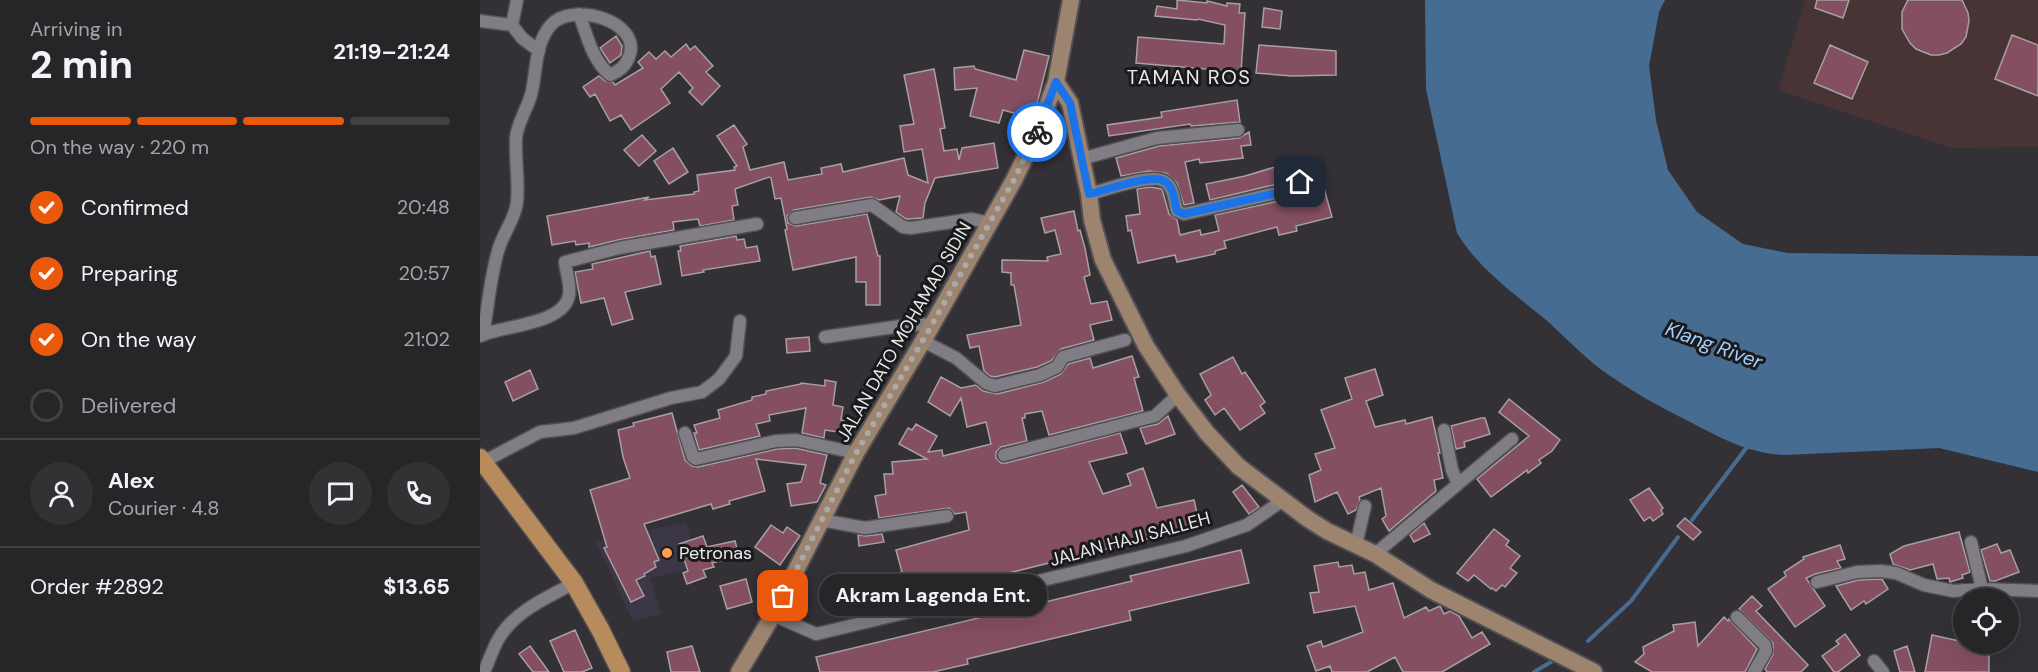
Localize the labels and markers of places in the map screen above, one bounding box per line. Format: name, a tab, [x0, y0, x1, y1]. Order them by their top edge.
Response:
pin	[1274, 156, 1325, 207]
place label: Petronas	[679, 541, 752, 565]
marker: Petronas	[660, 546, 674, 560]
pin	[757, 570, 808, 621]
callout: Akram Lagenda Ent.	[819, 575, 1047, 617]

